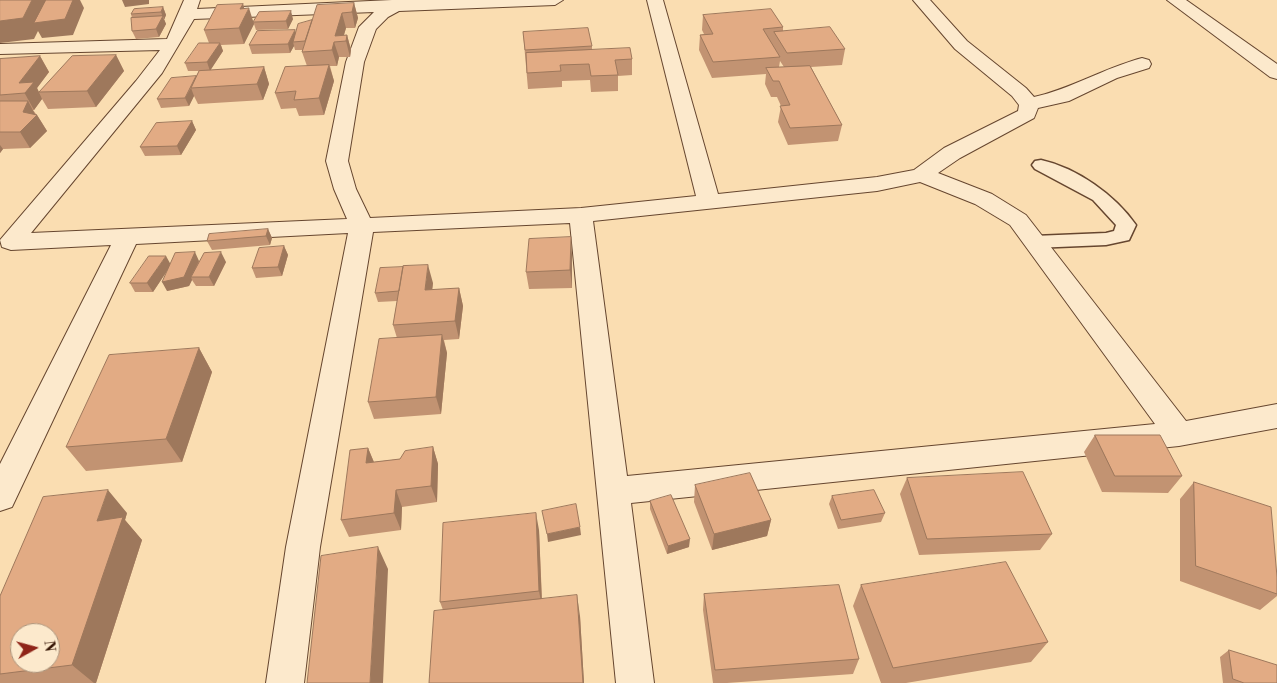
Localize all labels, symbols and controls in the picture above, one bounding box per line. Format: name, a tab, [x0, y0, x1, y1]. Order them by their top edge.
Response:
north arrow	[10, 623, 60, 673]
text: N	[39, 640, 59, 653]

